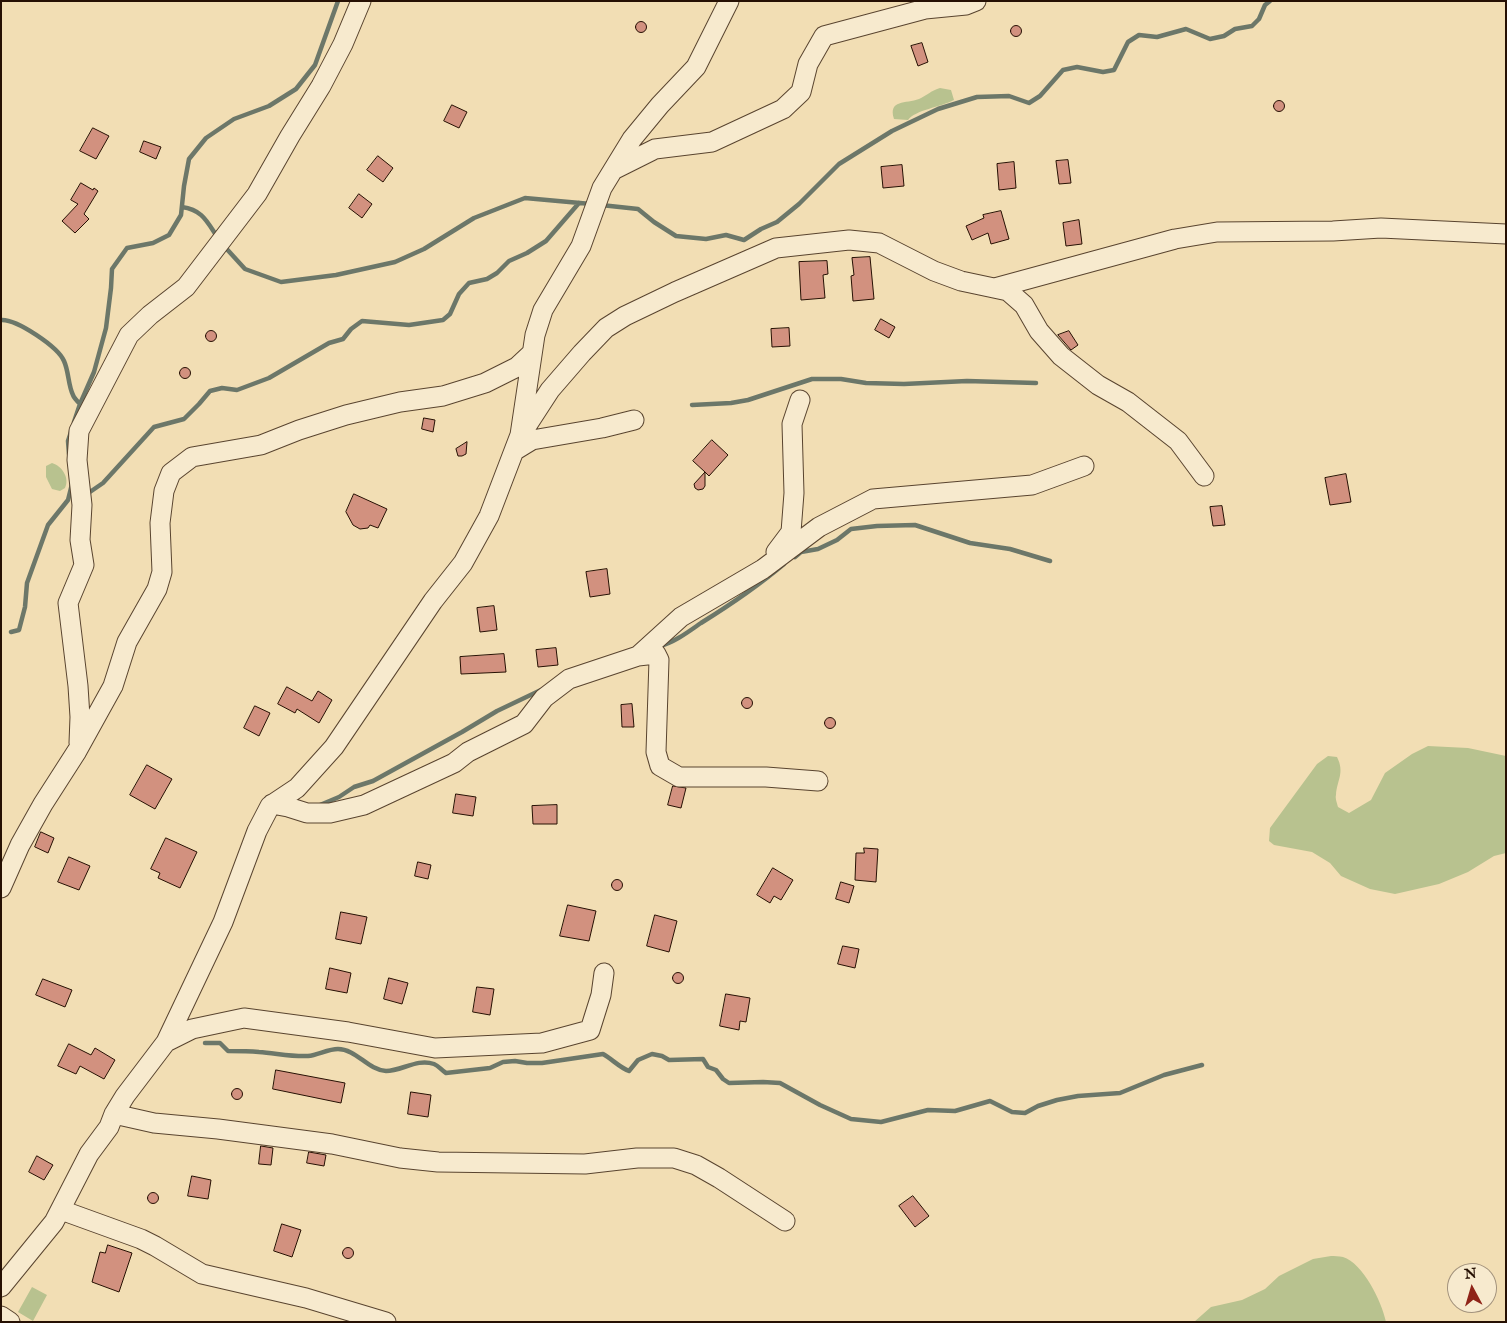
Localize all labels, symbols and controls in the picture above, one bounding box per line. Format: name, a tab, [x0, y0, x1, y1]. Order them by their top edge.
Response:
north arrow	[1447, 1263, 1497, 1313]
text: N	[1464, 1264, 1478, 1284]

